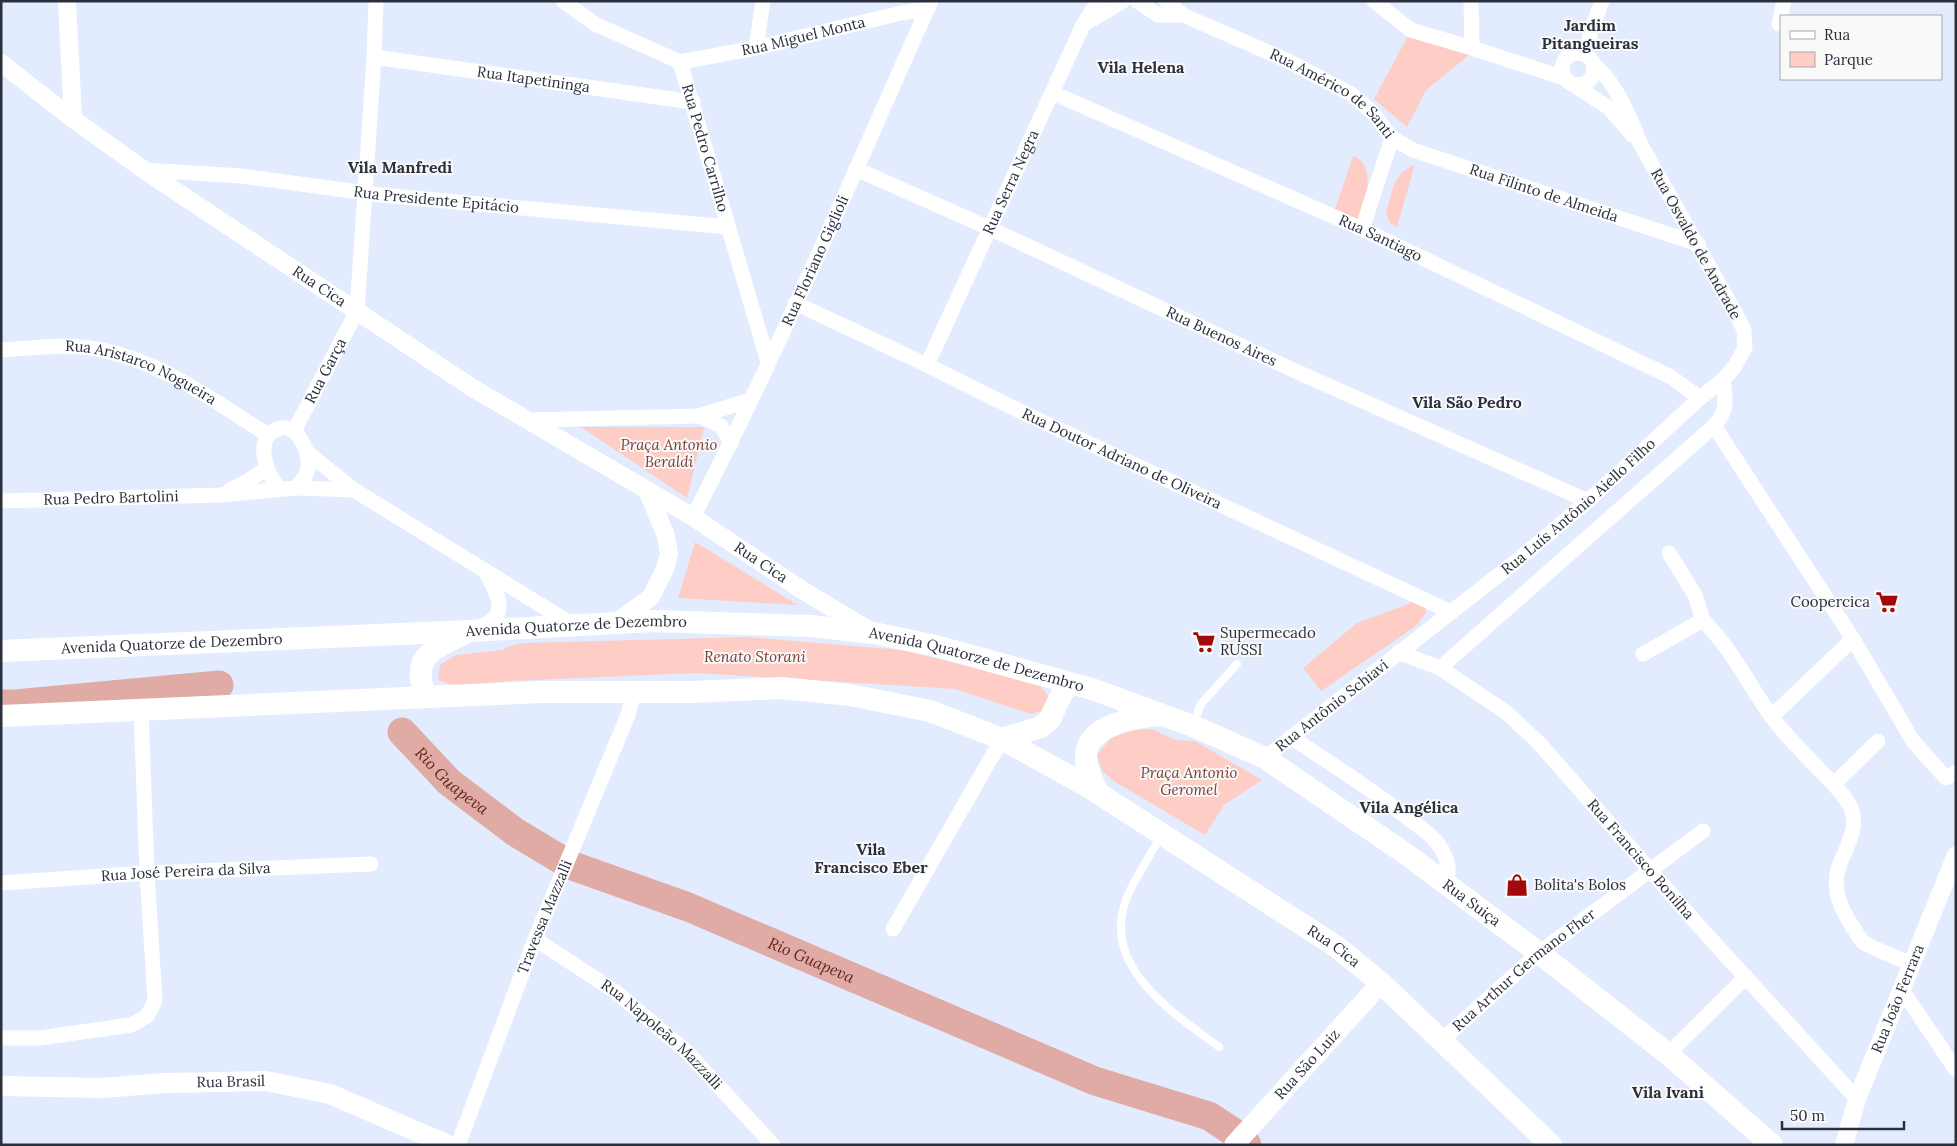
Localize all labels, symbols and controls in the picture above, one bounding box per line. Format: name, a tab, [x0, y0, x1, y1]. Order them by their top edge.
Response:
street label: Rua Miguel Monta	[740, 12, 867, 59]
district label: Jardim Pitangueiras	[1542, 15, 1639, 53]
legend	[1780, 15, 1942, 80]
text: Rua	[1824, 25, 1850, 44]
street label: Rua Américo de Santi	[1267, 44, 1399, 142]
text: Parque	[1824, 50, 1873, 69]
district label: Vila Helena	[1097, 57, 1185, 77]
street label: Rua Itapetininga	[476, 62, 591, 96]
street label: Rua Pedro Carrilho	[678, 81, 734, 214]
street label: Rua Serra Negra	[978, 126, 1043, 238]
district label: Vila Manfredi	[348, 157, 452, 177]
street label: Rua Filinto de Almeida	[1467, 159, 1621, 226]
street label: Rua Osvaldo de Andrade	[1647, 165, 1746, 323]
street label: Rua Presidente Epitácio	[353, 181, 520, 217]
street label: Rua Floriano Giglioli	[777, 192, 852, 329]
street label: Rua Santiago	[1336, 210, 1426, 265]
street label: Rua Cica	[289, 261, 350, 311]
street label: Rua Buenos Aires	[1163, 302, 1280, 370]
street label: Rua Garça	[300, 334, 350, 407]
street label: Rua Aristarco Nogueira	[65, 336, 220, 409]
district label: Vila São Pedro	[1412, 392, 1522, 412]
street label: Rua Doutor Adriano de Oliveira	[1019, 404, 1225, 513]
street label: Rua Luís Antônio Aiello Filho	[1497, 434, 1659, 578]
park label: Praça Antonio Beraldi	[621, 435, 718, 471]
street label: Rua Pedro Bartolini	[43, 486, 179, 509]
street label: Rua Cica	[731, 537, 792, 587]
supermarket icon: Coopercica	[1874, 589, 1900, 615]
place label: Coopercica	[1791, 592, 1870, 611]
street label: Avenida Quatorze de Dezembro	[464, 611, 688, 640]
street label: Avenida Quatorze de Dezembro	[867, 622, 1087, 695]
place label: Supermecado RUSSI	[1220, 623, 1316, 659]
street label: Avenida Quatorze de Dezembro	[60, 629, 283, 657]
supermarket icon: Supermecado RUSSI	[1191, 629, 1217, 655]
park label: Renato Storani	[704, 647, 806, 666]
street label: Rua Antônio Schiavi	[1271, 655, 1392, 755]
water label: Rio Guapeva	[411, 743, 493, 819]
park label: Praça Antonio Geromel	[1141, 763, 1238, 799]
street label: Rua Francisco Bonilha	[1583, 795, 1699, 923]
district label: Vila Angélica	[1360, 797, 1459, 817]
district label: Vila Francisco Eber	[814, 839, 928, 877]
street label: Travessa Mazzalli	[513, 857, 576, 977]
street label: Rua José Pereira da Silva	[100, 858, 271, 885]
shop icon: Bolita's Bolos	[1504, 872, 1530, 898]
street label: Rua Suiça	[1439, 875, 1505, 930]
place label: Bolita's Bolos	[1534, 875, 1626, 894]
street label: Rua Arthur Germano Fher	[1448, 904, 1600, 1035]
street label: Rua Cica	[1304, 920, 1364, 971]
water label: Rio Guapeva	[765, 932, 858, 987]
street label: Rua João Ferrara	[1867, 941, 1928, 1056]
street label: Rua Napoleão Mazzalli	[598, 975, 727, 1093]
street label: Rua São Luiz	[1270, 1025, 1344, 1103]
street label: Rua Brasil	[196, 1071, 265, 1091]
district label: Vila Ivani	[1632, 1082, 1704, 1102]
scale bar	[1782, 1098, 1904, 1130]
text: 50 m	[1790, 1106, 1825, 1125]

